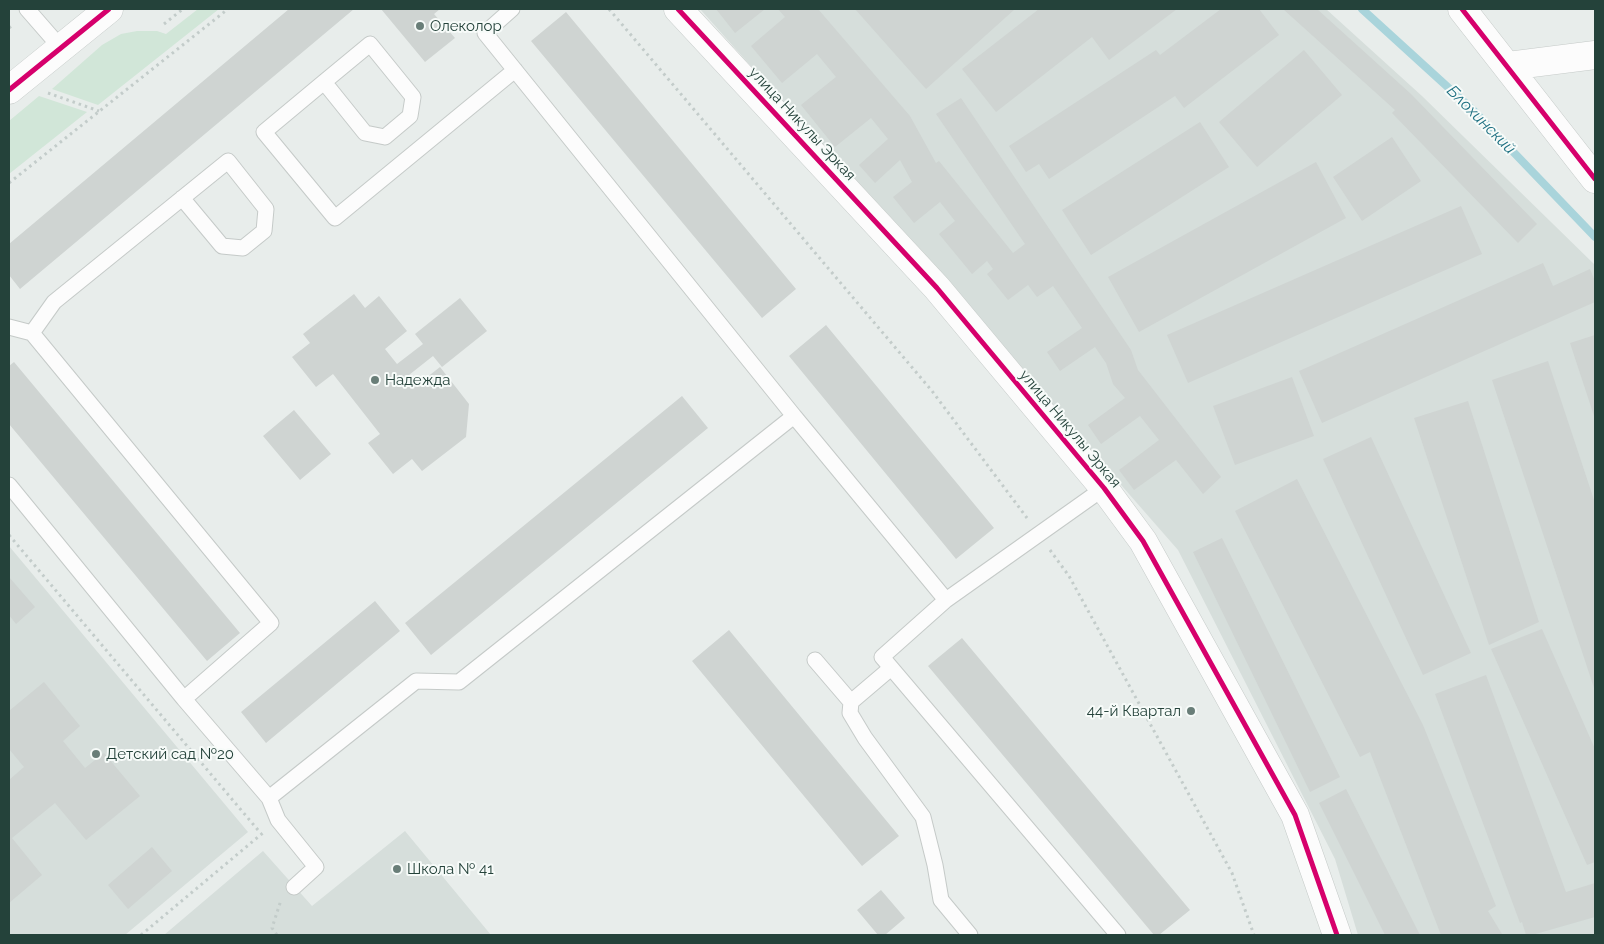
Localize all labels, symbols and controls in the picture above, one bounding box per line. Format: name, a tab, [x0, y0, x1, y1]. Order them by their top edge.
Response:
place label: Олеколор	[430, 17, 502, 35]
marker: Олеколор	[414, 20, 426, 32]
street label: улица Никулы Эркая	[745, 64, 859, 184]
water label: Блохинский	[1443, 82, 1519, 158]
street label: улица Никулы Эркая	[1015, 366, 1125, 492]
place label: Надежда	[385, 371, 450, 389]
marker: Надежда	[369, 374, 381, 386]
place label: 44-й Квартал	[1087, 702, 1181, 720]
marker: 44-й Квартал	[1185, 705, 1197, 717]
place label: Детский сад №20	[106, 745, 234, 763]
marker: Детский сад №20	[90, 748, 102, 760]
place label: Школа № 41	[407, 860, 494, 878]
marker: Школа № 41	[391, 863, 403, 875]

